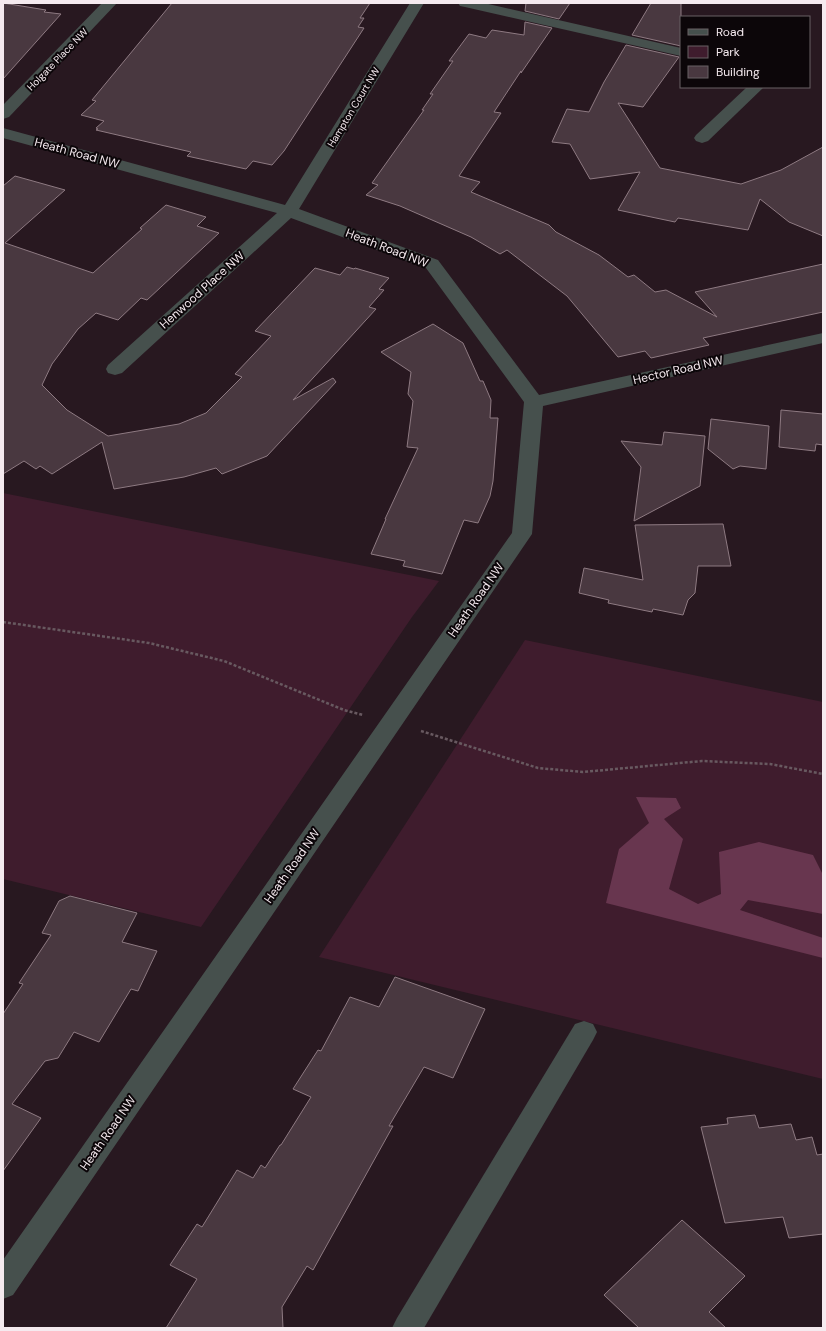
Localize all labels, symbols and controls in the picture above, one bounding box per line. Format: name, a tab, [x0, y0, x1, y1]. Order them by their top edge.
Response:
legend	[680, 16, 810, 88]
text: Road	[716, 24, 744, 40]
street label: Holgate Place NW	[24, 25, 91, 93]
text: Park	[716, 44, 740, 60]
text: Building	[716, 64, 760, 80]
street label: Hampton Court NW	[324, 65, 383, 150]
street label: Heath Road NW	[33, 134, 122, 172]
street label: Heath Road NW	[343, 225, 431, 271]
street label: Henwood Place NW	[156, 247, 248, 332]
street label: Hector Road NW	[631, 352, 725, 388]
street label: Heath Road NW	[444, 559, 508, 640]
street label: Heath Road NW	[260, 825, 324, 906]
street label: Heath Road NW	[76, 1092, 140, 1173]

